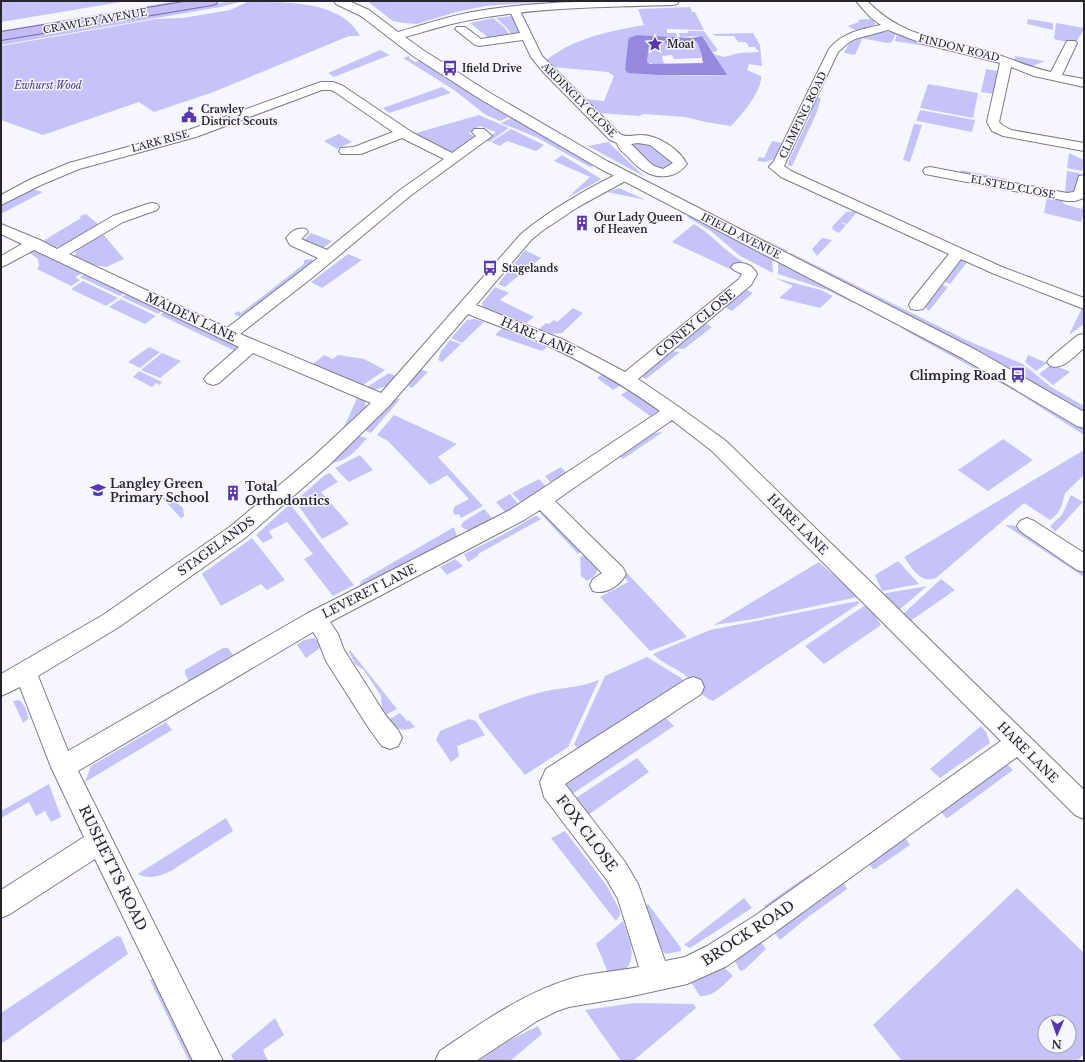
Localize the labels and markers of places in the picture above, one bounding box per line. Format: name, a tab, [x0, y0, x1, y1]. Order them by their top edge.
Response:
place icon: Moat	[646, 35, 664, 53]
place label: Moat	[667, 38, 695, 51]
bus stop icon: Ifield Drive	[441, 59, 459, 77]
place label: Ifield Drive	[462, 62, 522, 75]
place label: Crawley District Scouts	[201, 103, 278, 128]
public building icon: Crawley District Scouts	[180, 106, 198, 124]
place label: Our Lady Queen of Heaven	[594, 211, 683, 236]
building icon: Our Lady Queen of Heaven	[573, 214, 591, 232]
bus stop icon: Stagelands	[481, 259, 499, 277]
place label: Stagelands	[502, 262, 559, 275]
bus stop icon: Climping Road	[1009, 366, 1027, 384]
place label: Climping Road	[910, 368, 1007, 383]
place label: Langley Green Primary School	[110, 476, 210, 505]
place label: Total Orthodontics	[245, 479, 330, 508]
school or university icon: Langley Green Primary School	[89, 481, 107, 499]
building icon: Total Orthodontics	[224, 484, 242, 502]

